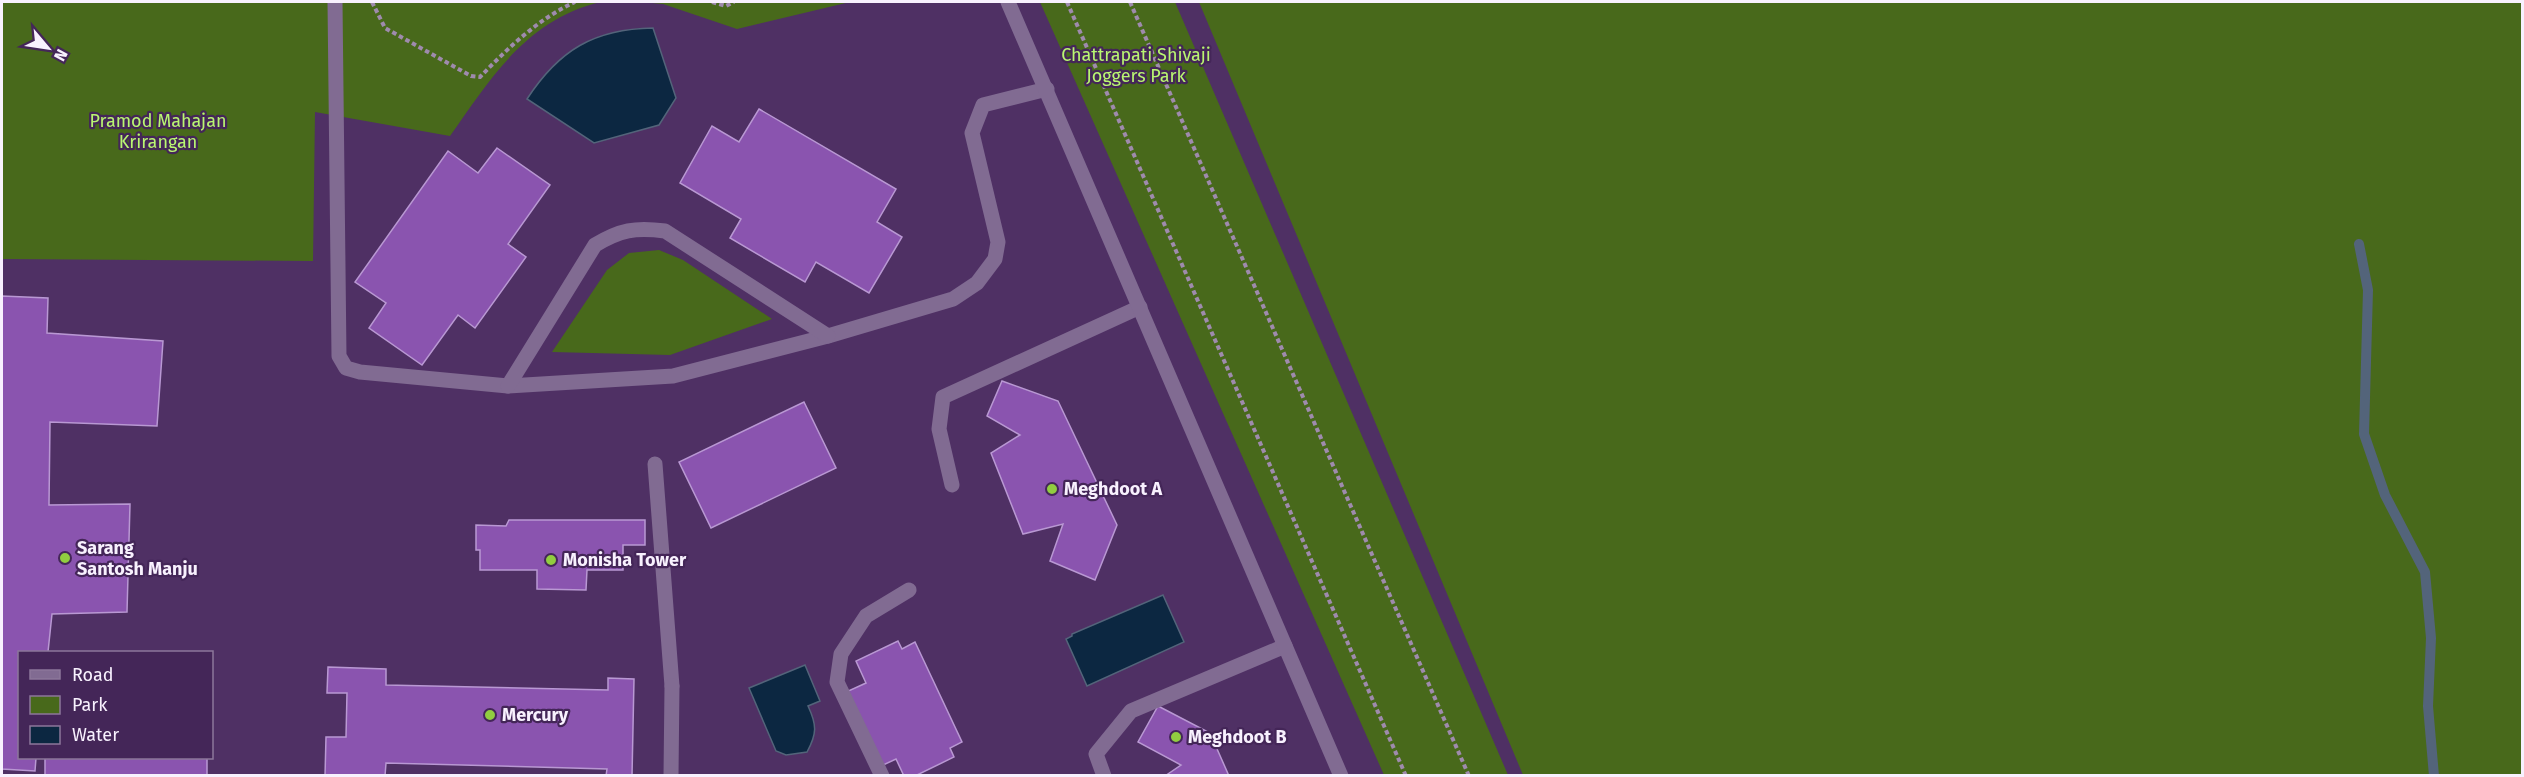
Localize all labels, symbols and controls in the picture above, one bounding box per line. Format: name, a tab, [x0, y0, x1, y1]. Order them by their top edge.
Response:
north arrow	[18, 18, 78, 78]
park label: Chattrapati Shivaji Joggers Park	[1061, 44, 1211, 87]
text: N	[50, 46, 72, 64]
park label: Pramod Mahajan Krirangan	[89, 110, 227, 153]
place label: Meghdoot A	[1064, 478, 1162, 500]
marker: Meghdoot A	[1045, 482, 1059, 496]
place label: Sarang Santosh Manju	[77, 537, 198, 580]
place label: Monisha Tower	[563, 549, 687, 571]
marker: Sarang Santosh Manju	[58, 551, 72, 565]
marker: Monisha Tower	[544, 553, 558, 567]
legend	[18, 651, 213, 759]
text: Road	[72, 664, 114, 686]
text: Park	[72, 694, 108, 716]
place label: Mercury	[502, 704, 569, 726]
marker: Mercury	[483, 708, 497, 722]
text: Water	[72, 724, 119, 746]
place label: Meghdoot B	[1188, 726, 1287, 748]
marker: Meghdoot B	[1169, 730, 1183, 744]

